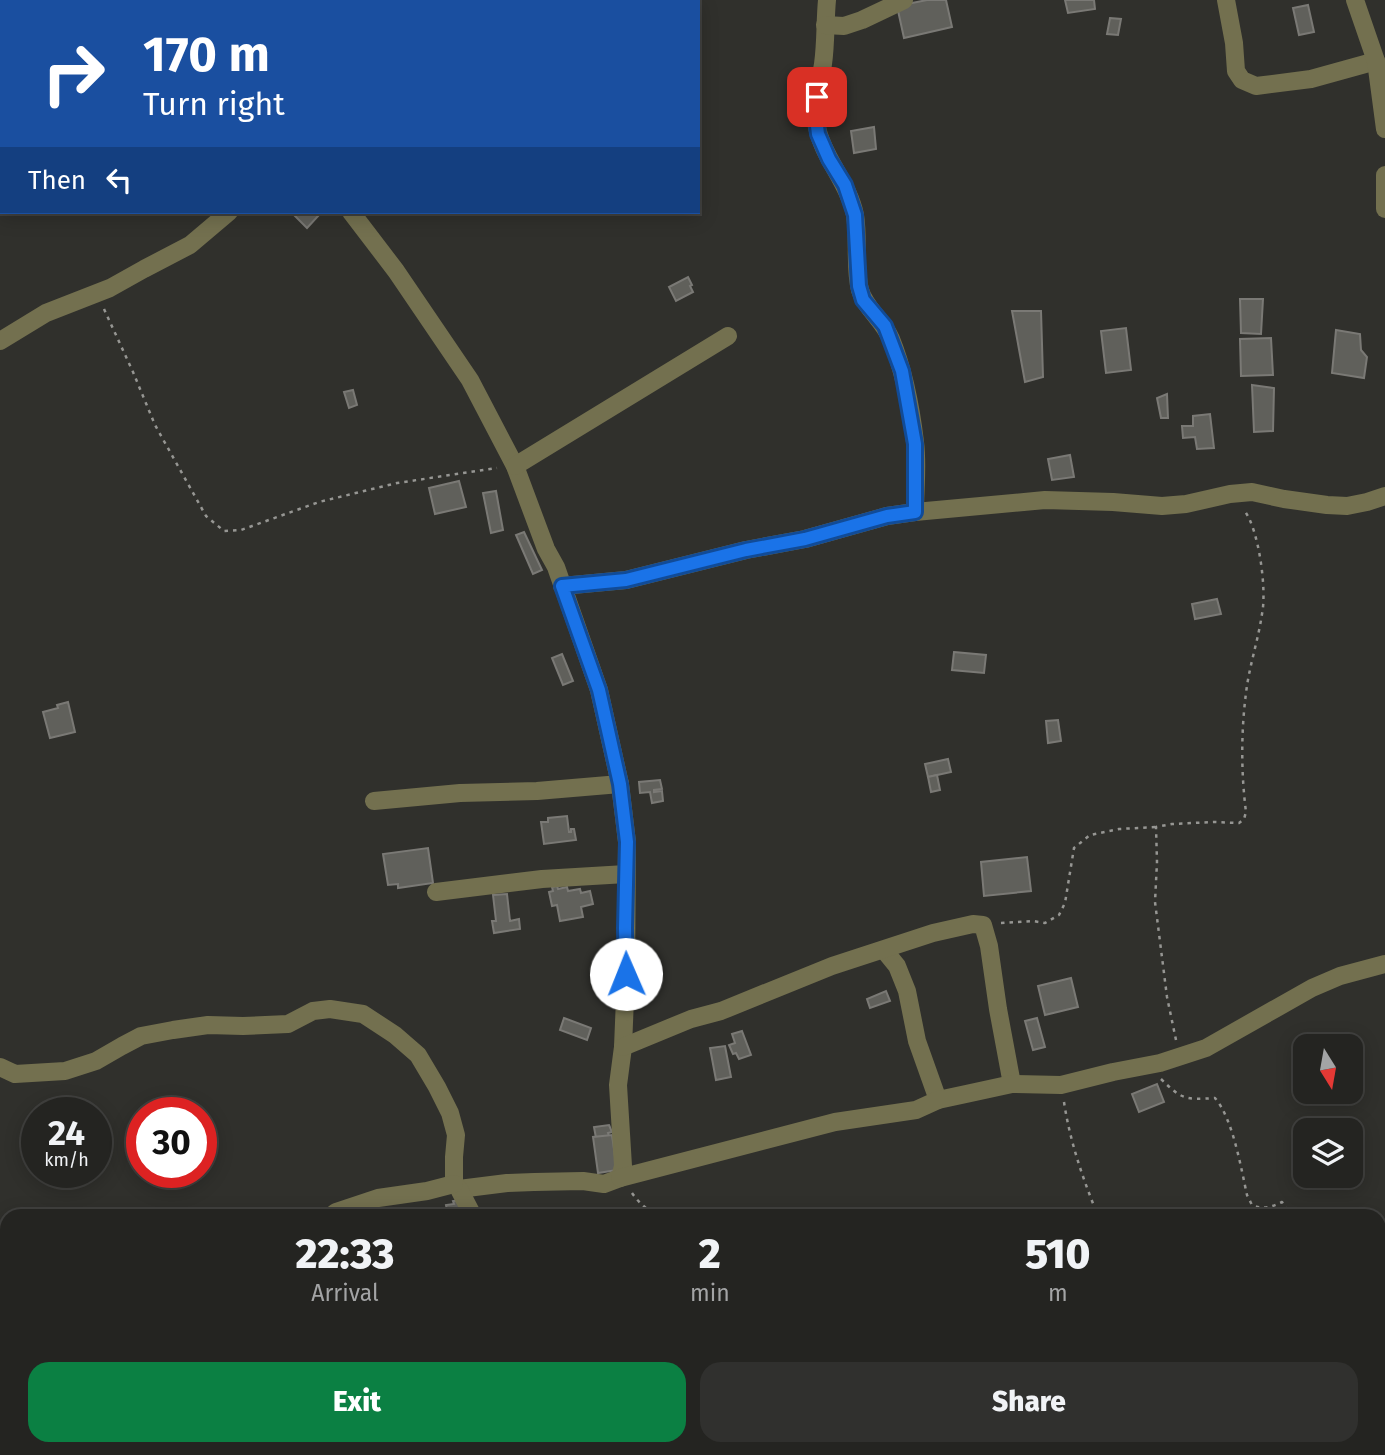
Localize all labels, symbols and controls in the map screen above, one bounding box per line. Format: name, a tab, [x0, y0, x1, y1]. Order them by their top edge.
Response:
text: 170 m	[143, 25, 270, 84]
icon: right	[28, 28, 119, 119]
pin	[787, 67, 847, 127]
icon: arrive	[798, 78, 836, 116]
text: Turn right	[143, 85, 285, 123]
icon: left	[100, 161, 138, 199]
text: Then	[28, 165, 86, 196]
position arrow	[589, 937, 663, 1011]
north arrow	[1293, 1034, 1363, 1104]
map controls	[1293, 1034, 1363, 1188]
speed limit sign: 30	[126, 1097, 217, 1188]
text: 24	[48, 1112, 85, 1154]
button: layers	[1293, 1118, 1363, 1188]
text: km/h	[44, 1149, 89, 1171]
text: 22:33	[296, 1229, 394, 1279]
text: 2	[699, 1229, 721, 1279]
text: 510	[1025, 1229, 1090, 1279]
text: Arrival	[311, 1279, 379, 1307]
text: min	[690, 1279, 730, 1307]
text: m	[1048, 1279, 1068, 1307]
button: Exit	[28, 1362, 686, 1442]
button: Share	[700, 1362, 1358, 1442]

